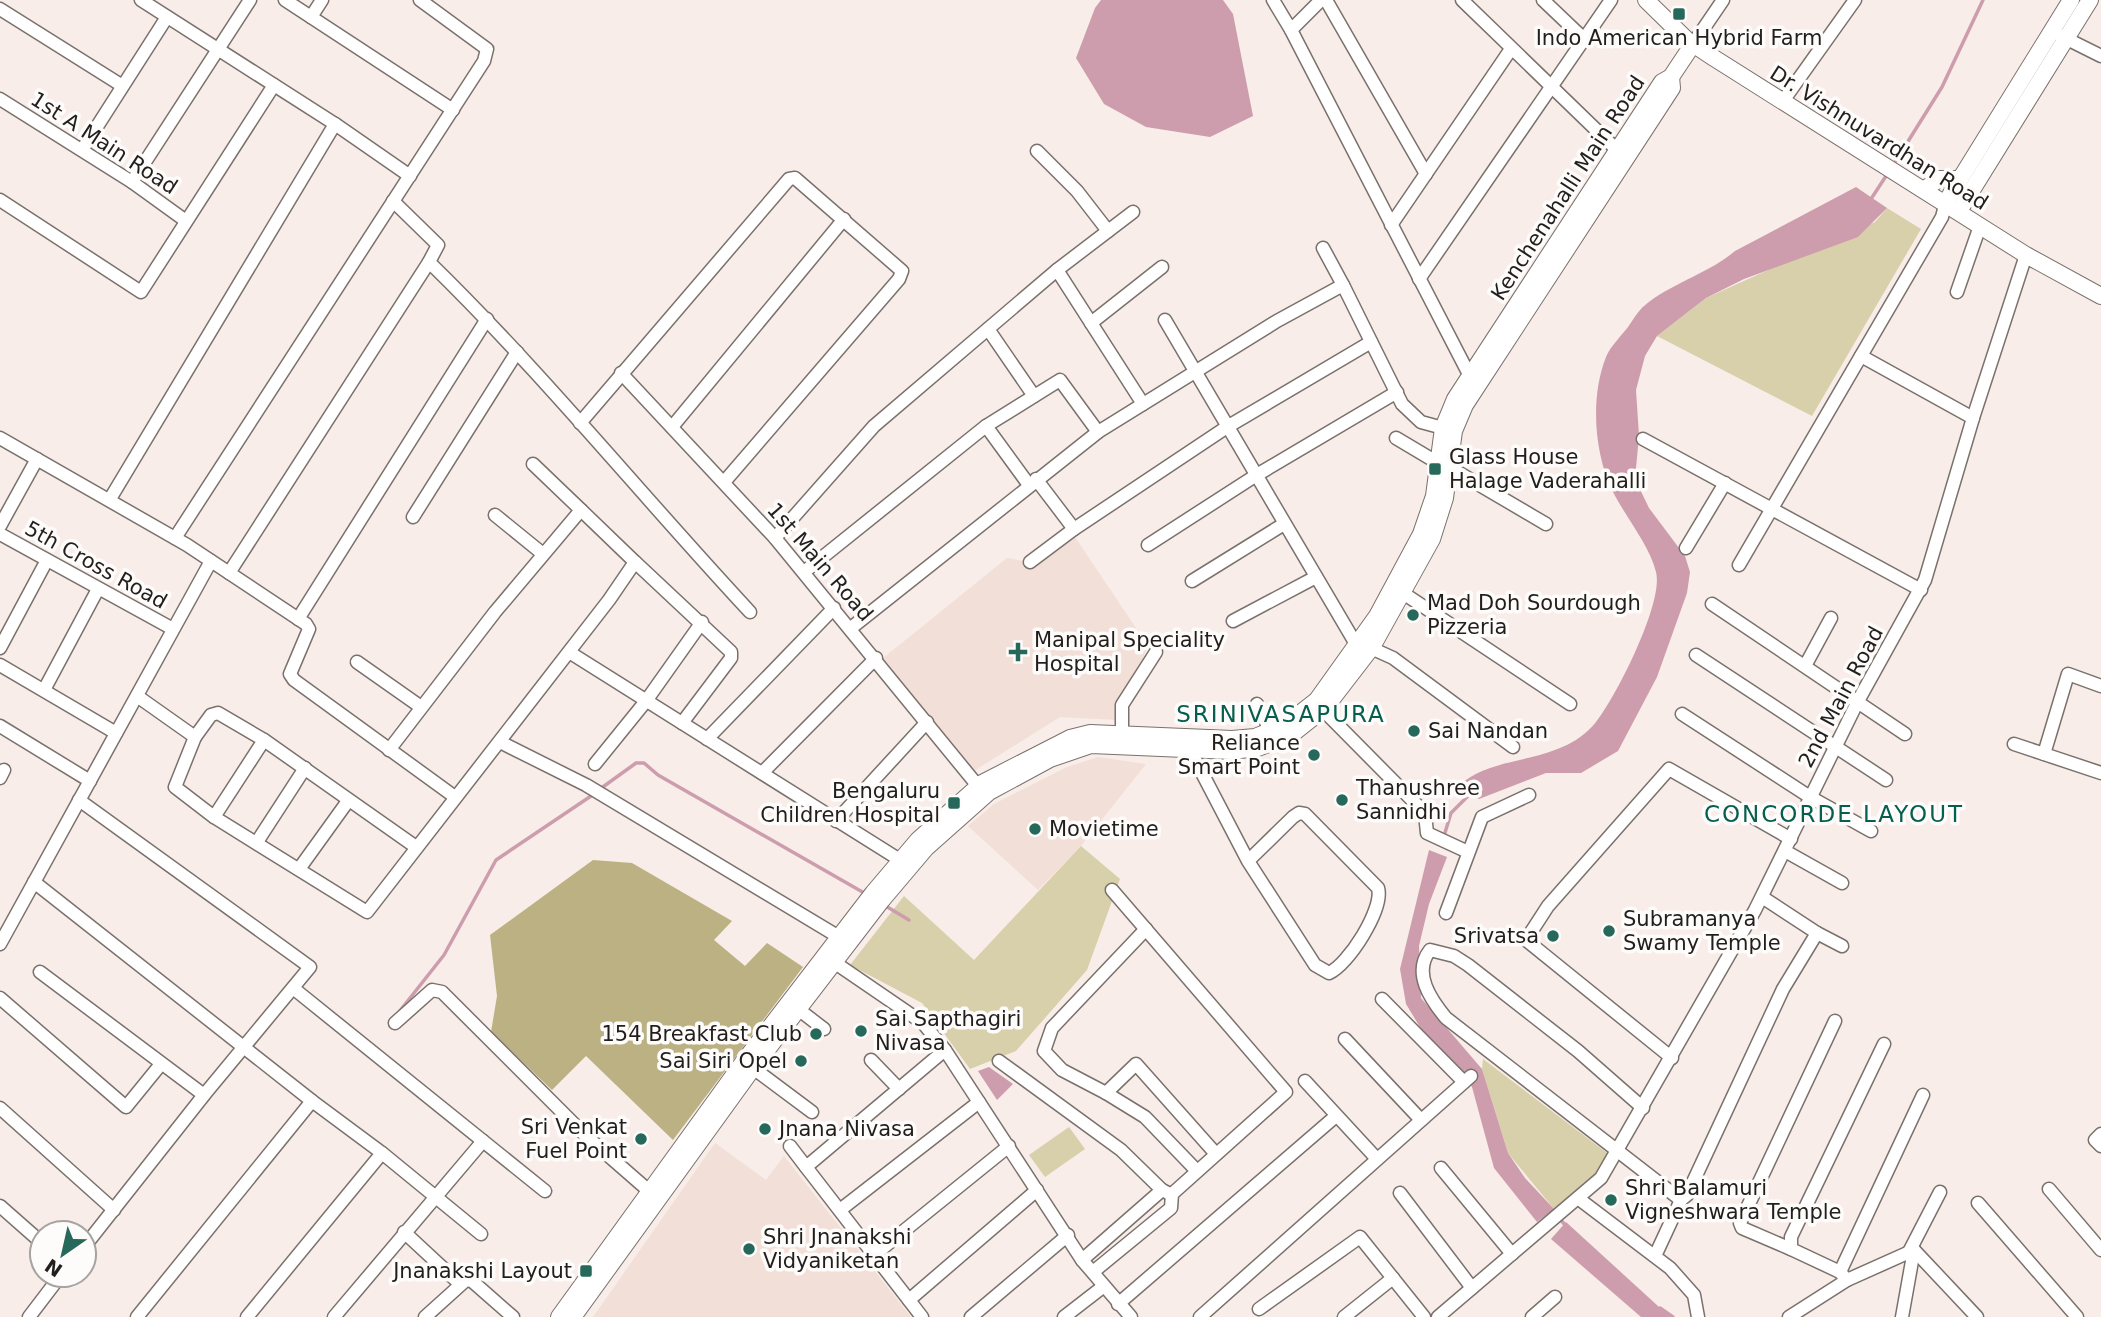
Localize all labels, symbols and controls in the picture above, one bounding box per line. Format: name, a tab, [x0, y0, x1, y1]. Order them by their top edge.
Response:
marker: Indo American Hybrid Farm	[1671, 6, 1687, 22]
place label: Indo American Hybrid Farm	[1536, 26, 1822, 50]
street label: Dr. Vishnuvardhan Road	[1766, 61, 1992, 215]
street label: Kenchenahalli Main Road	[1486, 71, 1650, 305]
street label: 1st A Main Road	[26, 87, 182, 199]
place label: Glass House Halage Vaderahalli	[1449, 445, 1646, 493]
marker: Glass House Halage Vaderahalli	[1427, 461, 1443, 477]
street label: 1st Main Road	[762, 498, 878, 626]
street label: 5th Cross Road	[21, 516, 171, 614]
place label: Mad Doh Sourdough Pizzeria	[1427, 591, 1641, 639]
marker: Mad Doh Sourdough Pizzeria	[1405, 607, 1421, 623]
street label: 2nd Main Road	[1794, 622, 1888, 772]
place label: Manipal Speciality Hospital	[1034, 628, 1225, 676]
marker: Manipal Speciality Hospital	[1008, 642, 1028, 662]
district label: SRINIVASAPURA	[1176, 701, 1386, 727]
place label: Sai Nandan	[1428, 719, 1548, 743]
marker: Sai Nandan	[1406, 723, 1422, 739]
place label: Reliance Smart Point	[1178, 731, 1300, 779]
marker: Reliance Smart Point	[1306, 747, 1322, 763]
place label: Thanushree Sannidhi	[1355, 776, 1480, 824]
place label: Bengaluru Children Hospital	[760, 779, 940, 827]
marker: Thanushree Sannidhi	[1334, 792, 1350, 808]
marker: Bengaluru Children Hospital	[946, 795, 962, 811]
district label: CONCORDE LAYOUT	[1704, 801, 1964, 827]
place label: Movietime	[1049, 817, 1159, 841]
marker: Movietime	[1027, 821, 1043, 837]
place label: Subramanya Swamy Temple	[1623, 907, 1781, 955]
marker: Subramanya Swamy Temple	[1601, 923, 1617, 939]
place label: Srivatsa	[1454, 924, 1539, 948]
marker: Srivatsa	[1545, 928, 1561, 944]
place label: Sai Sapthagiri Nivasa	[875, 1007, 1021, 1055]
place label: 154 Breakfast Club	[601, 1022, 802, 1046]
marker: Sai Sapthagiri Nivasa	[853, 1023, 869, 1039]
marker: 154 Breakfast Club	[808, 1026, 824, 1042]
place label: Sai Siri Opel	[659, 1049, 787, 1073]
marker: Sai Siri Opel	[793, 1053, 809, 1069]
place label: Sri Venkat Fuel Point	[521, 1115, 627, 1163]
place label: Jnana Nivasa	[777, 1117, 915, 1141]
marker: Jnana Nivasa	[757, 1121, 773, 1137]
marker: Sri Venkat Fuel Point	[633, 1131, 649, 1147]
place label: Shri Balamuri Vigneshwara Temple	[1625, 1176, 1842, 1224]
marker: Shri Balamuri Vigneshwara Temple	[1603, 1192, 1619, 1208]
north arrow	[28, 1219, 98, 1289]
place label: Shri Jnanakshi Vidyaniketan	[763, 1225, 912, 1273]
marker: Shri Jnanakshi Vidyaniketan	[741, 1241, 757, 1257]
text: N	[41, 1255, 66, 1282]
place label: Jnanakshi Layout	[391, 1259, 572, 1283]
marker: Jnanakshi Layout	[578, 1263, 594, 1279]

